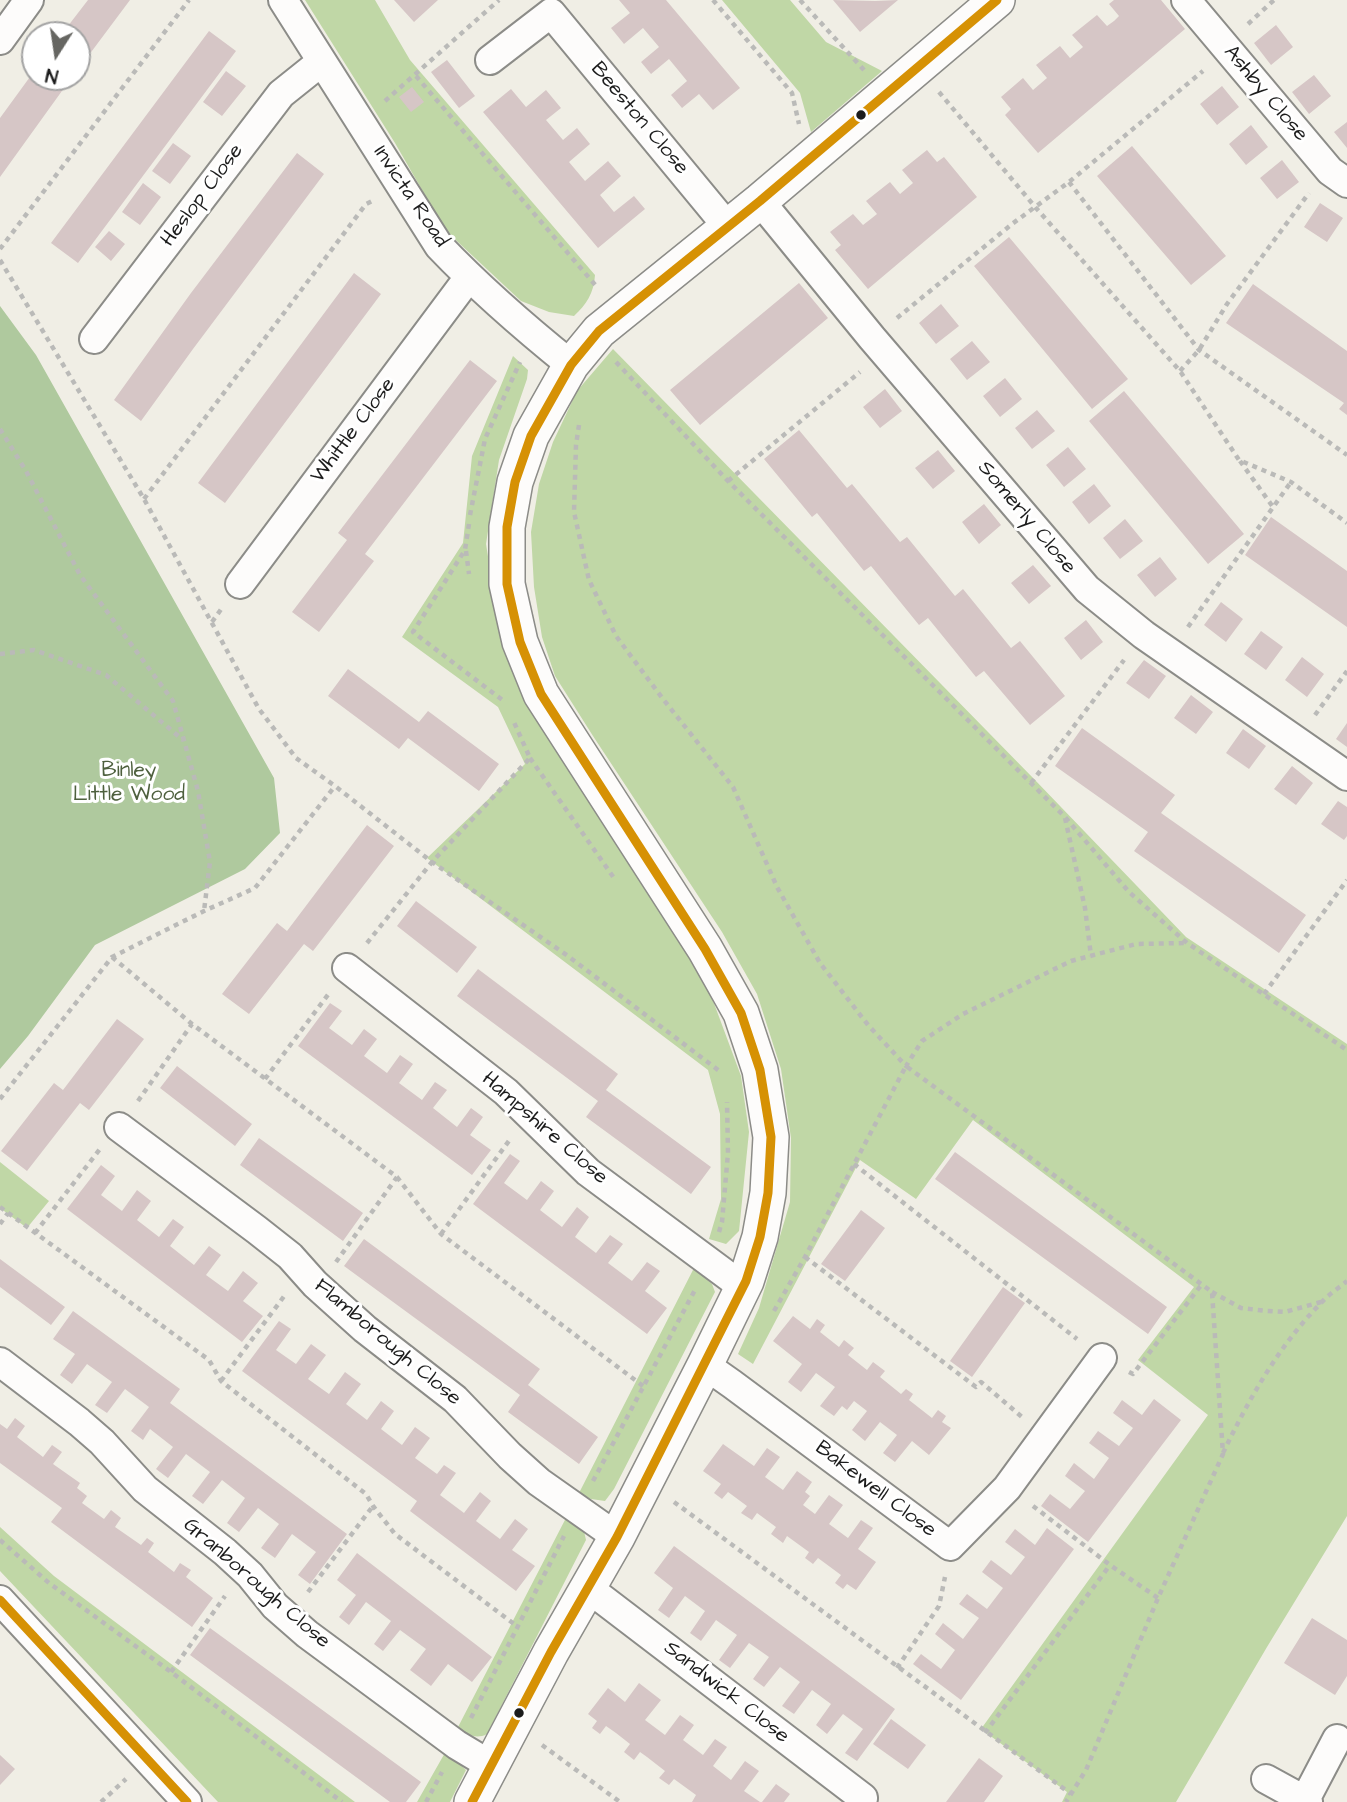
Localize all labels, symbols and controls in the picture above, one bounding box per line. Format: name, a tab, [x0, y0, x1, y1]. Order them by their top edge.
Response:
north arrow	[21, 21, 91, 91]
street label: Ashby Close	[1217, 41, 1313, 147]
street label: Beeston Close	[585, 58, 693, 180]
text: N	[43, 61, 61, 90]
unlabelled marker	[854, 108, 868, 122]
street label: Heslop Close	[156, 140, 250, 252]
street label: Invicta Road	[367, 142, 453, 252]
street label: Whittle Close	[306, 373, 402, 489]
street label: Somerly Close	[971, 456, 1081, 580]
park label: Binley Little Wood	[73, 759, 185, 809]
street label: Hampshire Close	[476, 1067, 612, 1191]
street label: Flamborough Close	[308, 1274, 466, 1412]
street label: Bakewell Close	[809, 1436, 941, 1544]
street label: Granborough Close	[177, 1513, 335, 1655]
street label: Sandwick Close	[658, 1636, 794, 1750]
unlabelled marker	[512, 1706, 526, 1720]

